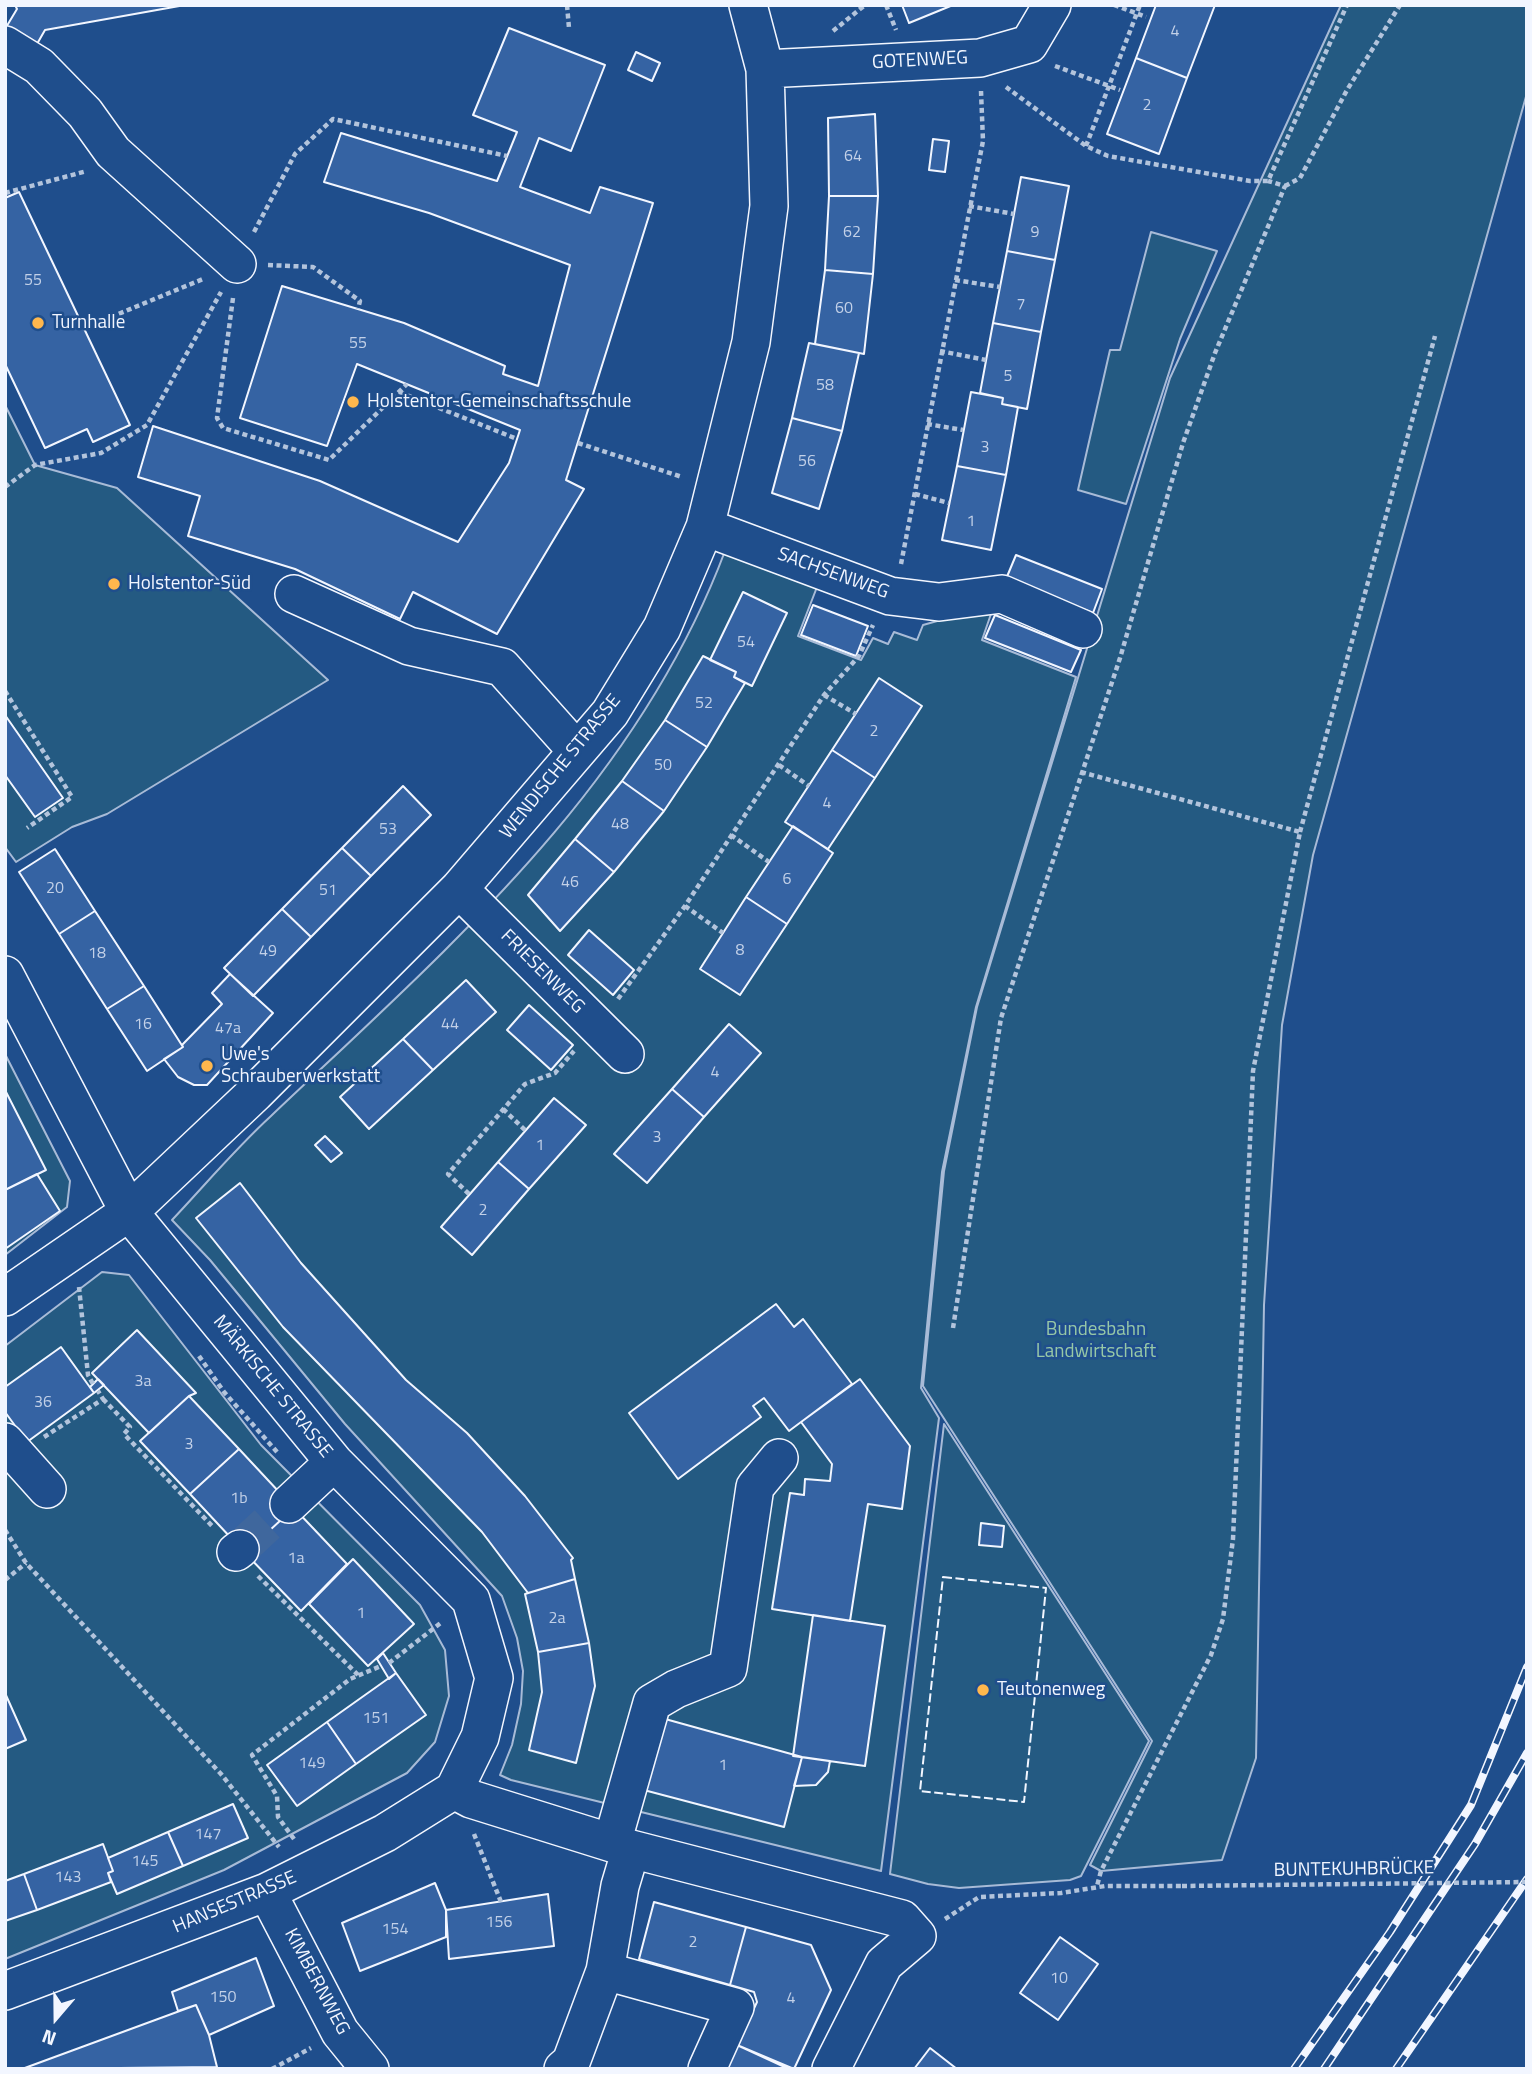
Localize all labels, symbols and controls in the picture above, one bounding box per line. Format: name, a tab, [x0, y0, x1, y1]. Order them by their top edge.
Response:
house number: 4	[1171, 22, 1179, 42]
street label: GOTENWEG	[871, 47, 969, 75]
house number: 2	[1143, 96, 1151, 116]
house number: 64	[844, 147, 862, 167]
house number: 62	[843, 223, 861, 243]
house number: 9	[1031, 223, 1039, 243]
house number: 55	[24, 271, 42, 291]
house number: 7	[1017, 295, 1025, 315]
house number: 60	[835, 299, 853, 319]
place label: Turnhalle	[52, 312, 125, 334]
marker: Turnhalle	[30, 315, 46, 331]
house number: 55	[349, 334, 367, 354]
house number: 5	[1004, 367, 1012, 387]
house number: 58	[816, 376, 834, 396]
place label: Holstentor-Gemeinschaftsschule	[367, 391, 631, 413]
marker: Holstentor-Gemeinschaftsschule	[345, 394, 361, 410]
house number: 3	[981, 438, 989, 458]
house number: 56	[798, 452, 816, 472]
house number: 1	[967, 512, 975, 532]
street label: SACHSENWEG	[774, 543, 892, 605]
place label: Holstentor-Süd	[128, 573, 251, 595]
marker: Holstentor-Süd	[106, 576, 122, 592]
house number: 54	[737, 633, 755, 653]
street label: WENDISCHE STRASSE	[496, 690, 626, 844]
house number: 52	[695, 694, 713, 714]
house number: 2	[870, 722, 878, 742]
house number: 50	[654, 756, 672, 776]
house number: 4	[823, 794, 831, 814]
house number: 48	[611, 815, 629, 835]
house number: 53	[379, 820, 397, 840]
house number: 6	[783, 870, 791, 890]
house number: 46	[561, 873, 579, 893]
house number: 20	[46, 879, 64, 899]
house number: 51	[319, 881, 337, 901]
street label: FRIESENWEG	[495, 925, 589, 1019]
house number: 8	[736, 941, 744, 961]
house number: 49	[259, 942, 277, 962]
house number: 18	[88, 944, 106, 964]
house number: 16	[134, 1015, 152, 1035]
house number: 44	[441, 1015, 459, 1035]
house number: 47a	[215, 1019, 241, 1039]
place label: Uwe's Schrauberwerkstatt	[221, 1044, 380, 1088]
marker: Uwe's Schrauberwerkstatt	[199, 1058, 215, 1074]
house number: 4	[711, 1063, 719, 1083]
house number: 3	[653, 1128, 661, 1148]
house number: 1	[536, 1136, 544, 1156]
house number: 2	[479, 1201, 487, 1221]
street label: MÄRKISCHE STRASSE	[208, 1311, 336, 1463]
park label: Bundesbahn Landwirtschaft	[1036, 1319, 1156, 1363]
house number: 3a	[135, 1372, 151, 1392]
house number: 36	[34, 1393, 52, 1413]
house number: 3	[185, 1435, 193, 1455]
house number: 1b	[230, 1489, 248, 1509]
house number: 1a	[288, 1549, 304, 1569]
house number: 1	[357, 1604, 365, 1624]
house number: 2a	[549, 1609, 565, 1629]
place label: Teutonenweg	[997, 1679, 1105, 1701]
marker: Teutonenweg	[975, 1682, 991, 1698]
house number: 151	[363, 1709, 389, 1729]
house number: 149	[299, 1754, 325, 1774]
house number: 1	[719, 1756, 727, 1776]
house number: 147	[195, 1825, 221, 1845]
house number: 145	[132, 1852, 158, 1872]
street label: BUNTEKUHBRÜCKE	[1274, 1857, 1434, 1883]
street label: HANSESTRASSE	[170, 1867, 300, 1939]
house number: 143	[55, 1868, 81, 1888]
house number: 156	[486, 1913, 512, 1933]
house number: 154	[382, 1920, 408, 1940]
street label: KIMBERNWEG	[278, 1925, 354, 2039]
house number: 2	[689, 1933, 697, 1953]
house number: 10	[1050, 1969, 1068, 1989]
north arrow	[21, 1983, 91, 2053]
house number: 150	[210, 1988, 236, 2008]
house number: 4	[787, 1989, 795, 2009]
text: N	[38, 2022, 60, 2054]

